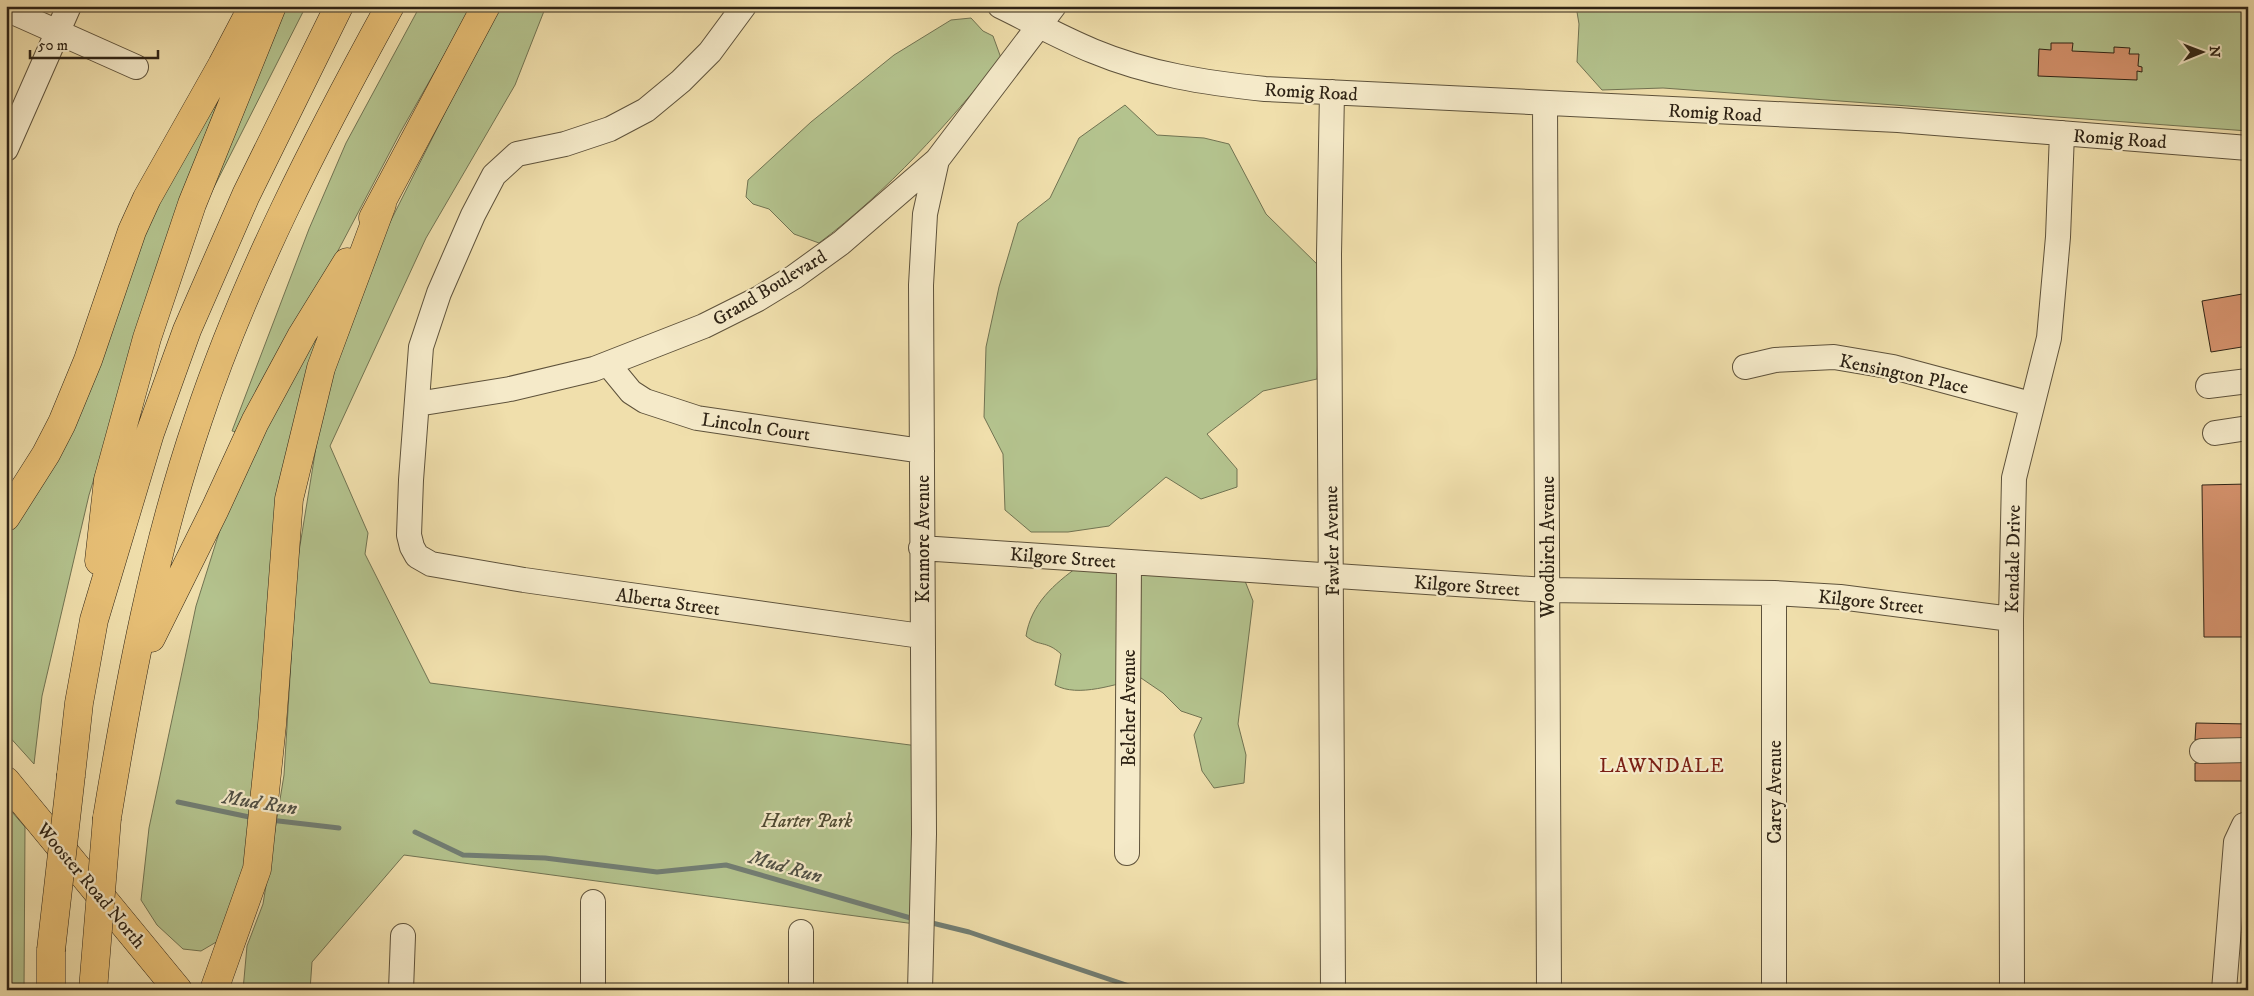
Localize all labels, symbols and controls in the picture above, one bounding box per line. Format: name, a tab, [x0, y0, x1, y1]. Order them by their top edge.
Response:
scale bar	[30, 28, 158, 60]
north arrow	[2176, 28, 2226, 78]
text: 50 m	[38, 36, 68, 55]
text: N	[2205, 46, 2223, 58]
street label: Romig Road	[1264, 79, 1359, 106]
street label: Romig Road	[1668, 100, 1763, 127]
street label: Romig Road	[2072, 125, 2168, 154]
street label: Grand Boulevard	[709, 245, 831, 331]
street label: Kensington Place	[1837, 350, 1970, 399]
street label: Lincoln Court	[700, 408, 812, 447]
street label: Kenmore Avenue	[912, 475, 935, 603]
street label: Woodbirch Avenue	[1537, 476, 1560, 619]
street label: Fawler Avenue	[1320, 485, 1345, 596]
street label: Kendale Drive	[2001, 505, 2026, 613]
street label: Kilgore Street	[1009, 543, 1117, 574]
street label: Kilgore Street	[1413, 571, 1521, 602]
street label: Alberta Street	[614, 584, 721, 621]
street label: Kilgore Street	[1817, 585, 1925, 619]
street label: Belcher Avenue	[1118, 649, 1141, 767]
street label: Carey Avenue	[1764, 740, 1787, 844]
district label: LAWNDALE	[1599, 754, 1725, 779]
water label: Mud Run	[219, 785, 299, 822]
park label: Harter Park	[761, 810, 852, 833]
street label: Wooster Road North	[31, 818, 150, 954]
water label: Mud Run	[744, 845, 825, 890]

